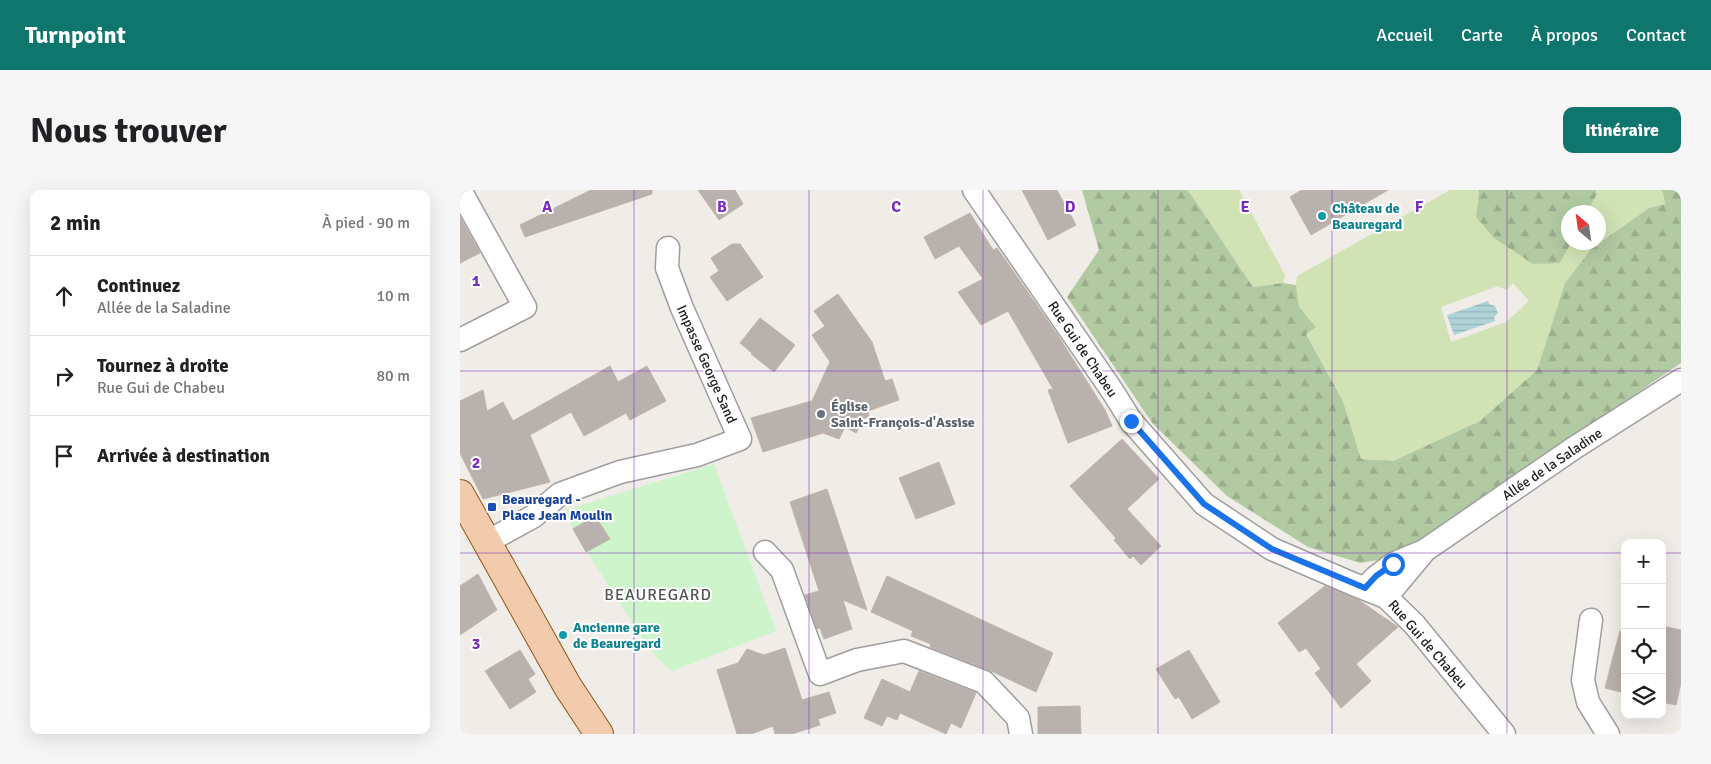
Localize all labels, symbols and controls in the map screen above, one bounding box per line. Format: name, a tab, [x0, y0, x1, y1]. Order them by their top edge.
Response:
text: Turnpoint	[25, 20, 126, 50]
text: Accueil	[1376, 24, 1433, 46]
text: Carte	[1461, 24, 1503, 46]
text: À propos	[1531, 24, 1598, 46]
text: Contact	[1626, 24, 1686, 46]
button: Itinéraire	[1563, 107, 1681, 153]
text: Nous trouver	[30, 109, 227, 152]
text: A	[542, 197, 553, 217]
text: B	[717, 197, 727, 217]
text: C	[891, 197, 901, 217]
text: D	[1065, 197, 1076, 217]
text: E	[1240, 197, 1250, 217]
text: F	[1415, 197, 1424, 217]
place label: Château de Beauregard	[1332, 200, 1403, 233]
north arrow	[1561, 205, 1606, 250]
text: 2 min	[50, 210, 101, 236]
marker: Château de Beauregard	[1316, 210, 1328, 222]
text: À pied · 90 m	[322, 213, 410, 233]
text: 1	[472, 271, 481, 291]
text: Continuez	[97, 274, 180, 298]
icon: ahead	[50, 282, 78, 310]
text: 10 m	[376, 286, 410, 306]
text: Allée de la Saladine	[97, 298, 231, 318]
street label: Rue Gui de Chabeu	[1044, 298, 1121, 400]
street label: Impasse George Sand	[673, 302, 740, 426]
text: Tournez à droite	[97, 354, 229, 378]
icon: right	[50, 362, 78, 390]
text: 80 m	[376, 366, 410, 386]
text: Rue Gui de Chabeu	[97, 378, 225, 398]
place label: Église Saint-François-d'Assise	[831, 398, 975, 431]
marker: Église Saint-François-d'Assise	[815, 408, 827, 420]
route end	[1120, 410, 1143, 433]
street label: Allée de la Saladine	[1499, 425, 1606, 504]
icon: arrive	[50, 442, 78, 470]
text: Arrivée à destination	[97, 444, 270, 468]
text: 2	[472, 453, 480, 473]
place label: Beauregard - Place Jean Moulin	[502, 491, 613, 524]
marker: Beauregard - Place Jean Moulin	[486, 501, 498, 513]
map controls	[1621, 539, 1666, 719]
button: +	[1621, 539, 1666, 584]
route start	[1382, 553, 1405, 576]
button: −	[1621, 584, 1666, 629]
district label: BEAUREGARD	[604, 585, 712, 605]
street label: Rue Gui de Chabeu	[1384, 596, 1471, 692]
place label: Ancienne gare de Beauregard	[573, 619, 661, 652]
marker: Ancienne gare de Beauregard	[557, 629, 569, 641]
button: locate	[1621, 629, 1666, 674]
text: 3	[472, 634, 480, 654]
button: layers	[1621, 674, 1666, 719]

